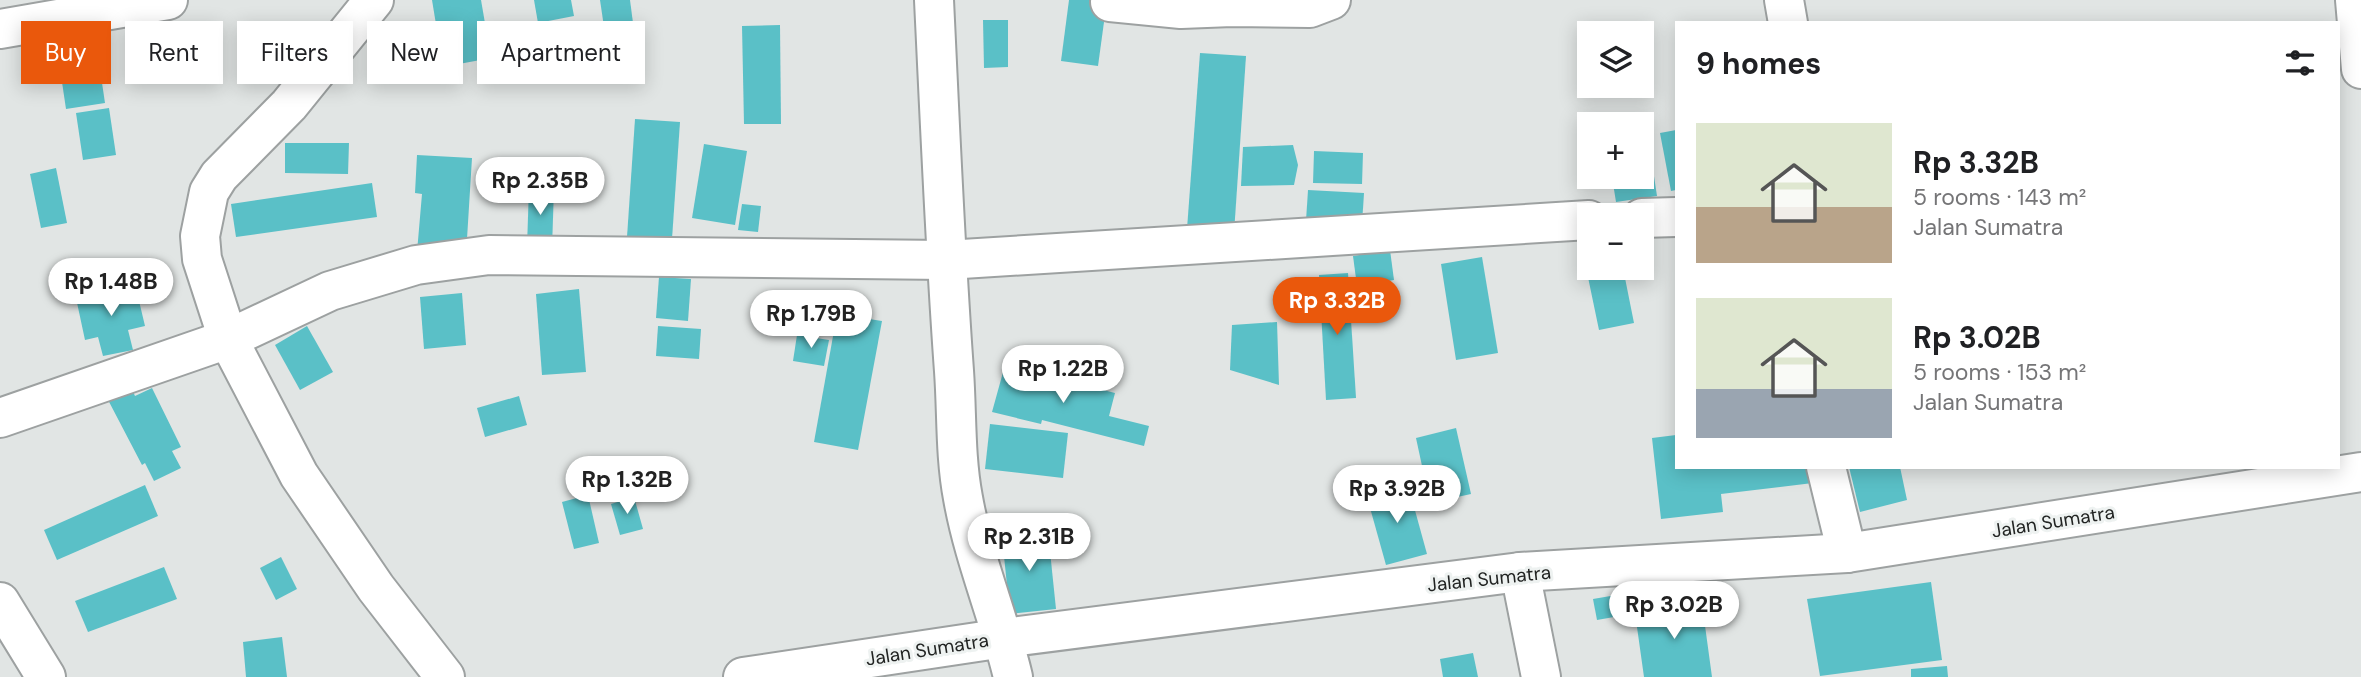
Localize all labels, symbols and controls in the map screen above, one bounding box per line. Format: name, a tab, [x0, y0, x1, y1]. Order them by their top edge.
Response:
chip: Buy	[21, 21, 111, 84]
chip: Rent	[125, 21, 223, 84]
chip: Filters	[237, 21, 353, 84]
chip: New	[367, 21, 463, 84]
chip: Apartment	[477, 21, 645, 84]
map controls	[1577, 21, 1654, 280]
button: layers	[1577, 21, 1654, 98]
text: 9 homes	[1696, 44, 1821, 83]
icon: filters	[2281, 44, 2319, 82]
button: +	[1577, 112, 1654, 189]
text: Rp 3.32B	[1913, 143, 2039, 182]
icon: home	[1752, 151, 1836, 235]
pin: Rp 2.35B	[468, 158, 612, 217]
text: Rp 2.35B	[492, 165, 588, 195]
text: 5 rooms · 143 m²	[1913, 182, 2086, 212]
button: −	[1577, 203, 1654, 280]
text: Jalan Sumatra	[1913, 212, 2063, 242]
pin: Rp 1.48B	[39, 258, 183, 318]
text: Rp 1.48B	[64, 266, 158, 296]
pin: Rp 3.32B	[1265, 278, 1409, 337]
text: Rp 3.32B	[1289, 285, 1385, 315]
pin: Rp 1.79B	[739, 290, 883, 350]
text: Rp 1.79B	[766, 298, 856, 328]
text: Rp 3.02B	[1913, 318, 2041, 357]
icon: home	[1752, 326, 1836, 410]
pin: Rp 1.22B	[991, 346, 1135, 405]
text: Rp 1.22B	[1018, 353, 1108, 383]
text: 5 rooms · 153 m²	[1913, 357, 2086, 387]
text: Jalan Sumatra	[1913, 387, 2063, 417]
pin: Rp 1.32B	[555, 456, 699, 516]
text: Rp 1.32B	[582, 464, 672, 494]
pin: Rp 3.92B	[1325, 466, 1469, 525]
text: Rp 3.92B	[1349, 473, 1445, 503]
street label: Jalan Sumatra	[1990, 499, 2116, 544]
pin: Rp 2.31B	[957, 514, 1101, 573]
text: Rp 2.31B	[984, 521, 1074, 551]
street label: Jalan Sumatra	[1426, 560, 1552, 597]
pin: Rp 3.02B	[1602, 582, 1746, 641]
text: Rp 3.02B	[1625, 589, 1723, 619]
street label: Jalan Sumatra	[864, 627, 990, 672]

